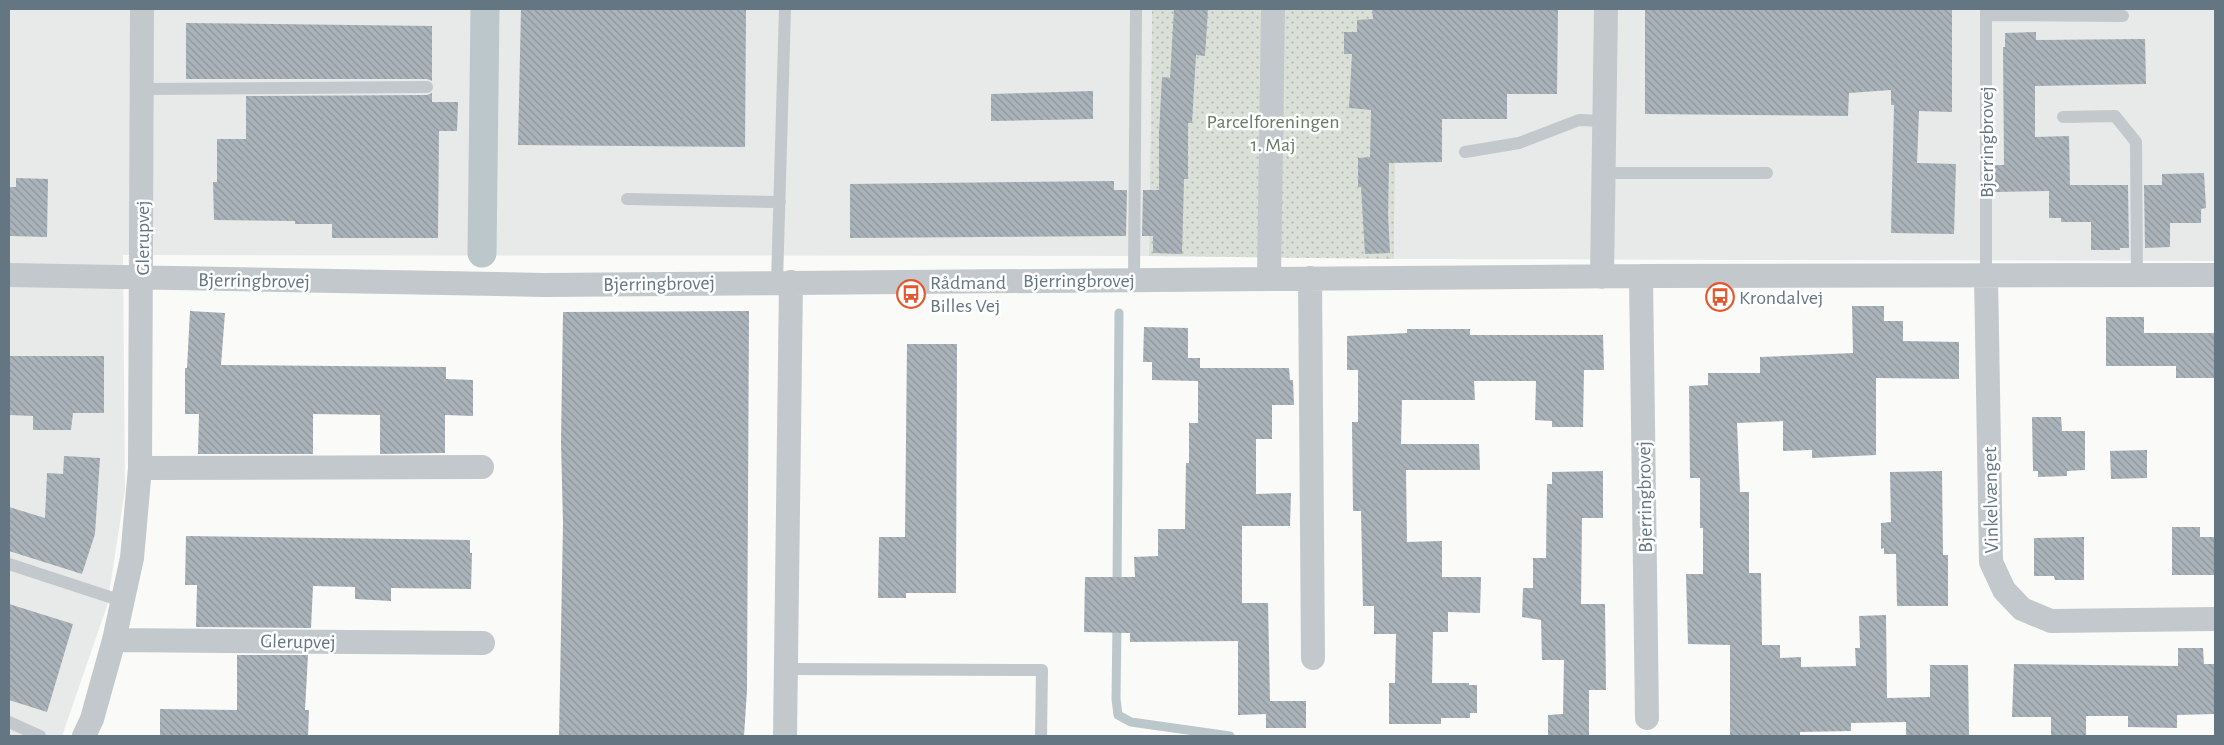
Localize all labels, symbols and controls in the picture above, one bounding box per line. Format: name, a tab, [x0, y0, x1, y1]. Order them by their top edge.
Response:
street label: Bjerringbrovej	[1977, 86, 1997, 198]
park label: Parcelforeningen 1. Maj	[1207, 112, 1339, 155]
street label: Glerupvej	[133, 200, 153, 276]
street label: Bjerringbrovej	[198, 270, 310, 292]
street label: Bjerringbrovej	[1023, 271, 1135, 291]
street label: Bjerringbrovej	[603, 273, 715, 295]
place label: Rådmand Billes Vej	[930, 273, 1006, 316]
bus stop icon: Rådmand Billes Vej	[896, 279, 926, 309]
bus stop icon: Krondalvej	[1705, 282, 1735, 312]
place label: Krondalvej	[1739, 288, 1823, 308]
street label: Bjerringbrovej	[1634, 441, 1656, 553]
street label: Vinkelvænget	[1980, 446, 2002, 554]
street label: Glerupvej	[260, 631, 336, 653]

